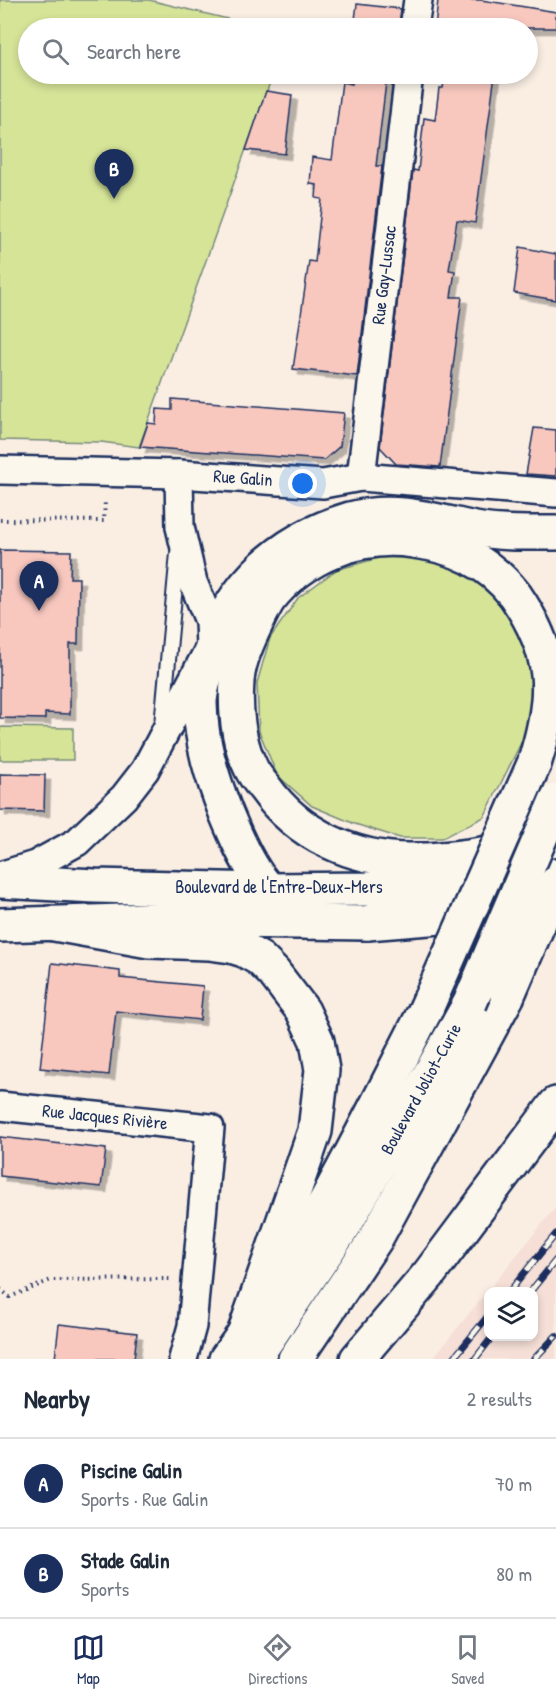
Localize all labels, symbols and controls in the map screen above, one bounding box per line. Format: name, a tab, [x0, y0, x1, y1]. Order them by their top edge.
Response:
search box	[18, 18, 538, 84]
icon: search	[39, 35, 72, 68]
text: Search here	[87, 36, 181, 66]
pin: B	[94, 150, 134, 199]
street label: Rue Gay-Lussac	[365, 224, 402, 326]
street label: Rue Galin	[213, 463, 273, 492]
your location	[288, 469, 317, 498]
pin: A	[20, 562, 58, 611]
street label: Boulevard de l'Entre-Deux-Mers	[175, 874, 383, 899]
street label: Boulevard Joliot-Curie	[374, 1019, 467, 1159]
street label: Rue Jacques Rivière	[41, 1097, 169, 1136]
map controls	[484, 1287, 538, 1341]
button: layers	[484, 1287, 538, 1341]
text: Nearby	[24, 1381, 90, 1416]
text: 2 results	[467, 1385, 532, 1412]
text: Piscine Galin	[81, 1455, 182, 1485]
text: A	[39, 1470, 48, 1497]
text: 70 m	[495, 1470, 532, 1497]
text: Sports · Rue Galin	[81, 1485, 208, 1512]
text: Stade Galin	[81, 1545, 170, 1575]
text: B	[38, 1560, 49, 1587]
text: 80 m	[496, 1560, 532, 1587]
text: Sports	[81, 1575, 129, 1602]
tab: Map	[72, 1631, 105, 1689]
tab: Directions	[249, 1631, 307, 1689]
tab: Saved	[451, 1631, 484, 1689]

